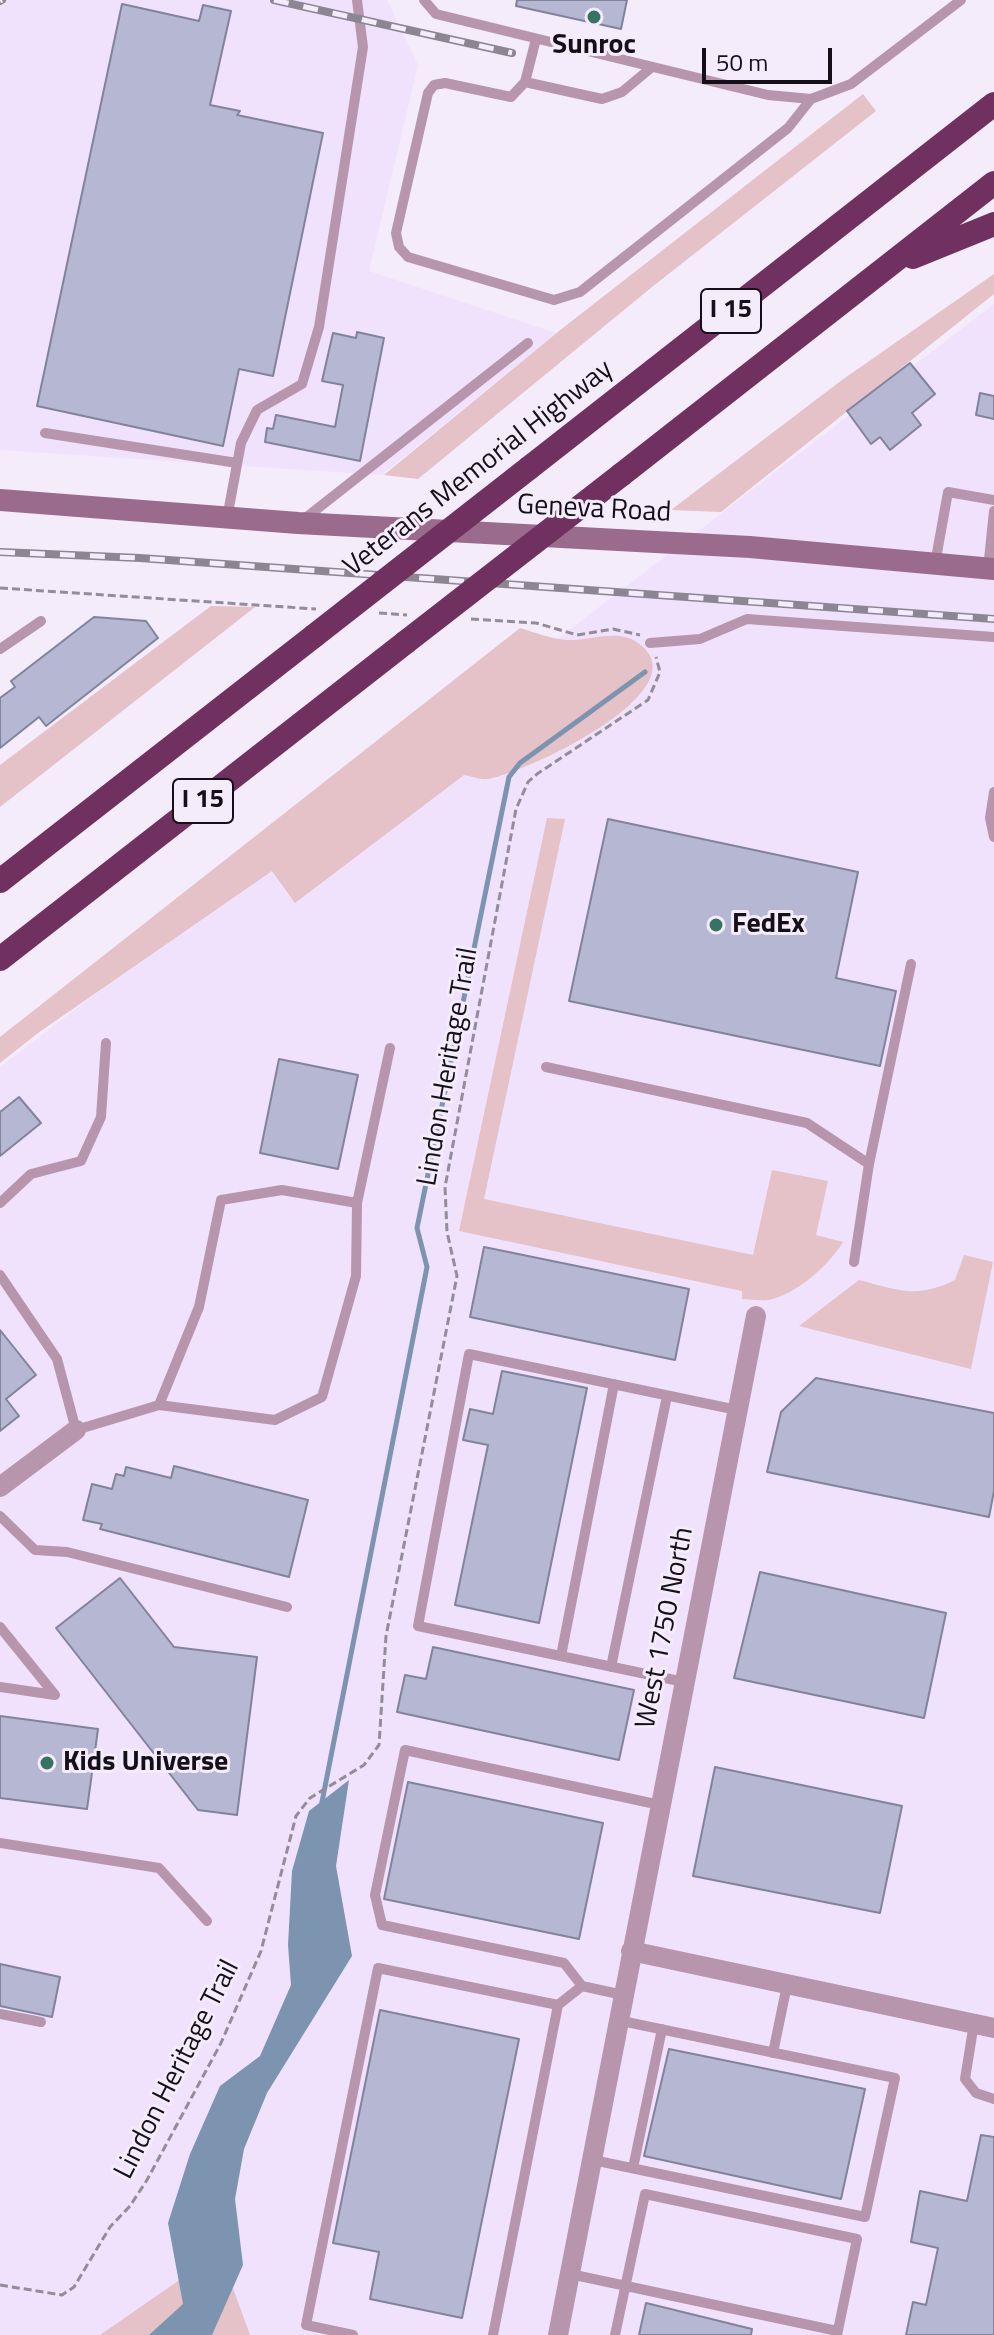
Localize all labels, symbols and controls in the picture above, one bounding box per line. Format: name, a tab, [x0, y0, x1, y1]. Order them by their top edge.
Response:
marker: Sunroc	[585, 8, 603, 26]
place label: Sunroc	[552, 29, 636, 63]
scale bar	[706, 32, 836, 82]
text: 50 m	[716, 44, 768, 80]
road number: I 15	[701, 289, 761, 333]
street label: Veterans Memorial Highway	[338, 353, 620, 585]
street label: Geneva Road	[516, 489, 672, 531]
road number: I 15	[173, 779, 233, 823]
place label: FedEx	[732, 908, 805, 942]
marker: FedEx	[707, 916, 725, 934]
street label: Lindon Heritage Trail	[412, 945, 486, 1189]
street label: West 1750 North	[630, 1524, 702, 1732]
place label: Kids Universe	[63, 1746, 228, 1780]
marker: Kids Universe	[38, 1754, 56, 1772]
street label: Lindon Heritage Trail	[108, 1955, 248, 2185]

